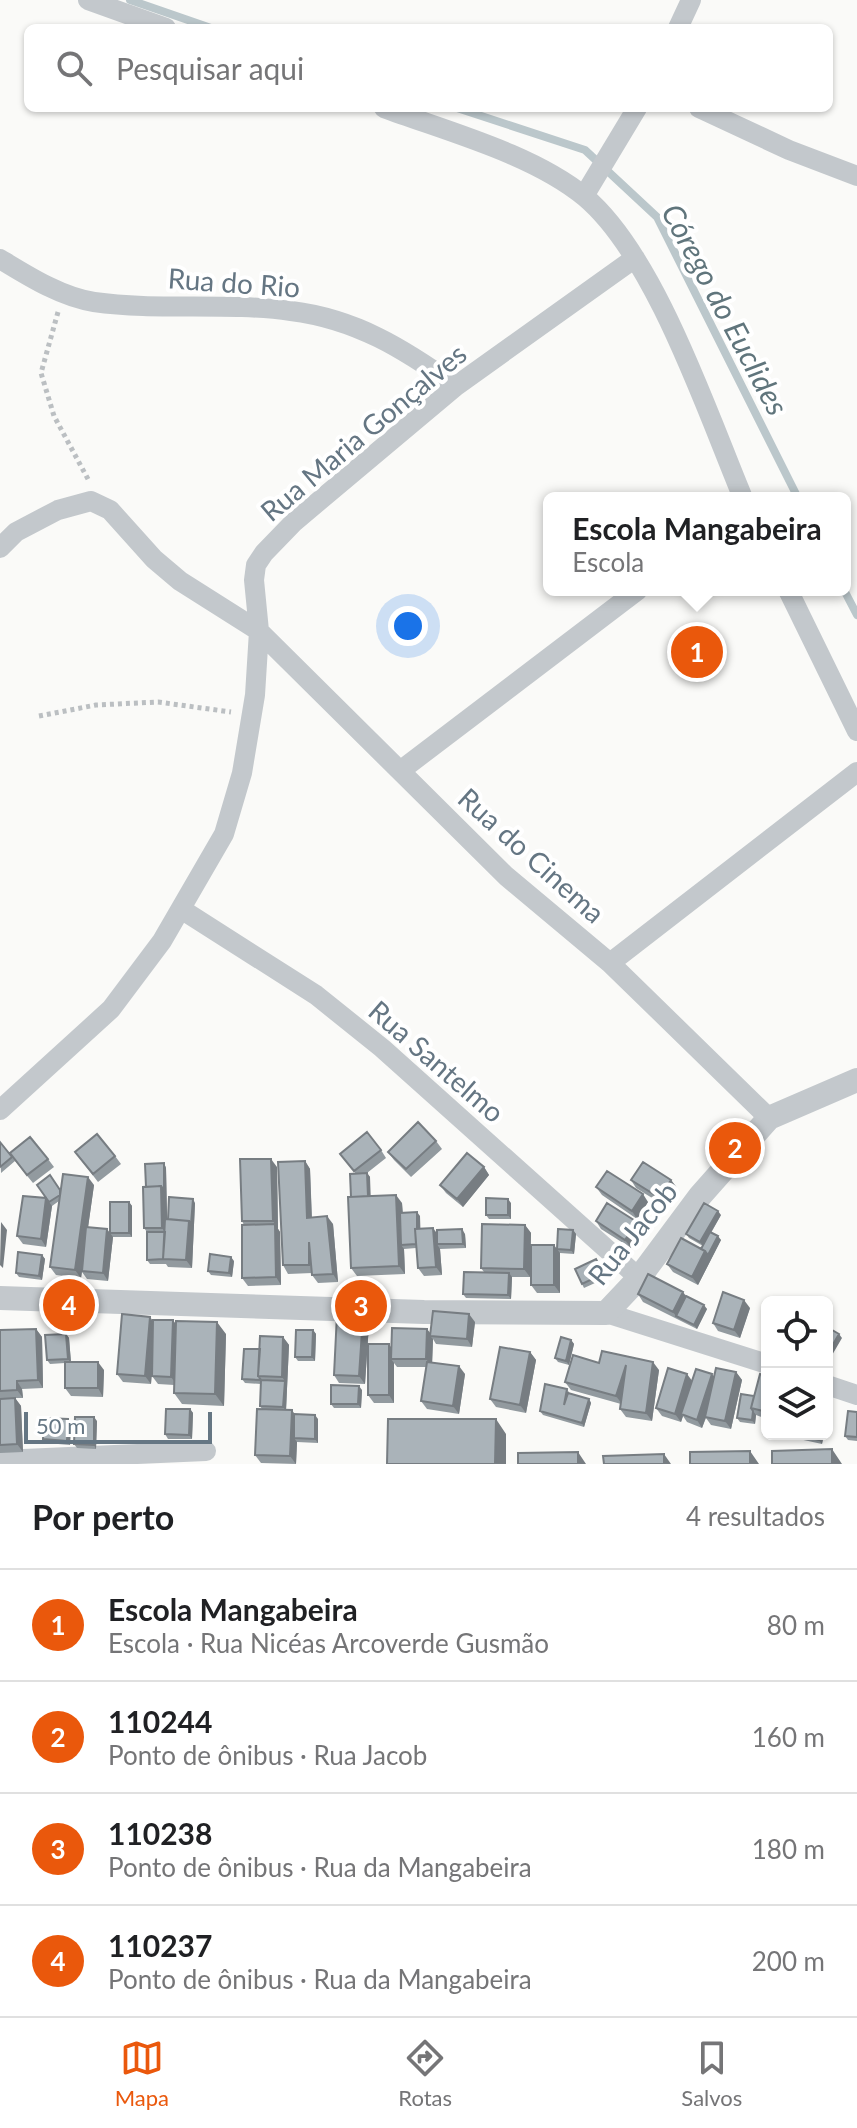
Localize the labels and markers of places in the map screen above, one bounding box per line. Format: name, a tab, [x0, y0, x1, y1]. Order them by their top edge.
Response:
pin: 1	[671, 622, 723, 682]
pin: 2	[709, 1118, 761, 1178]
pin: 4	[43, 1275, 95, 1335]
pin: 3	[335, 1276, 387, 1336]

